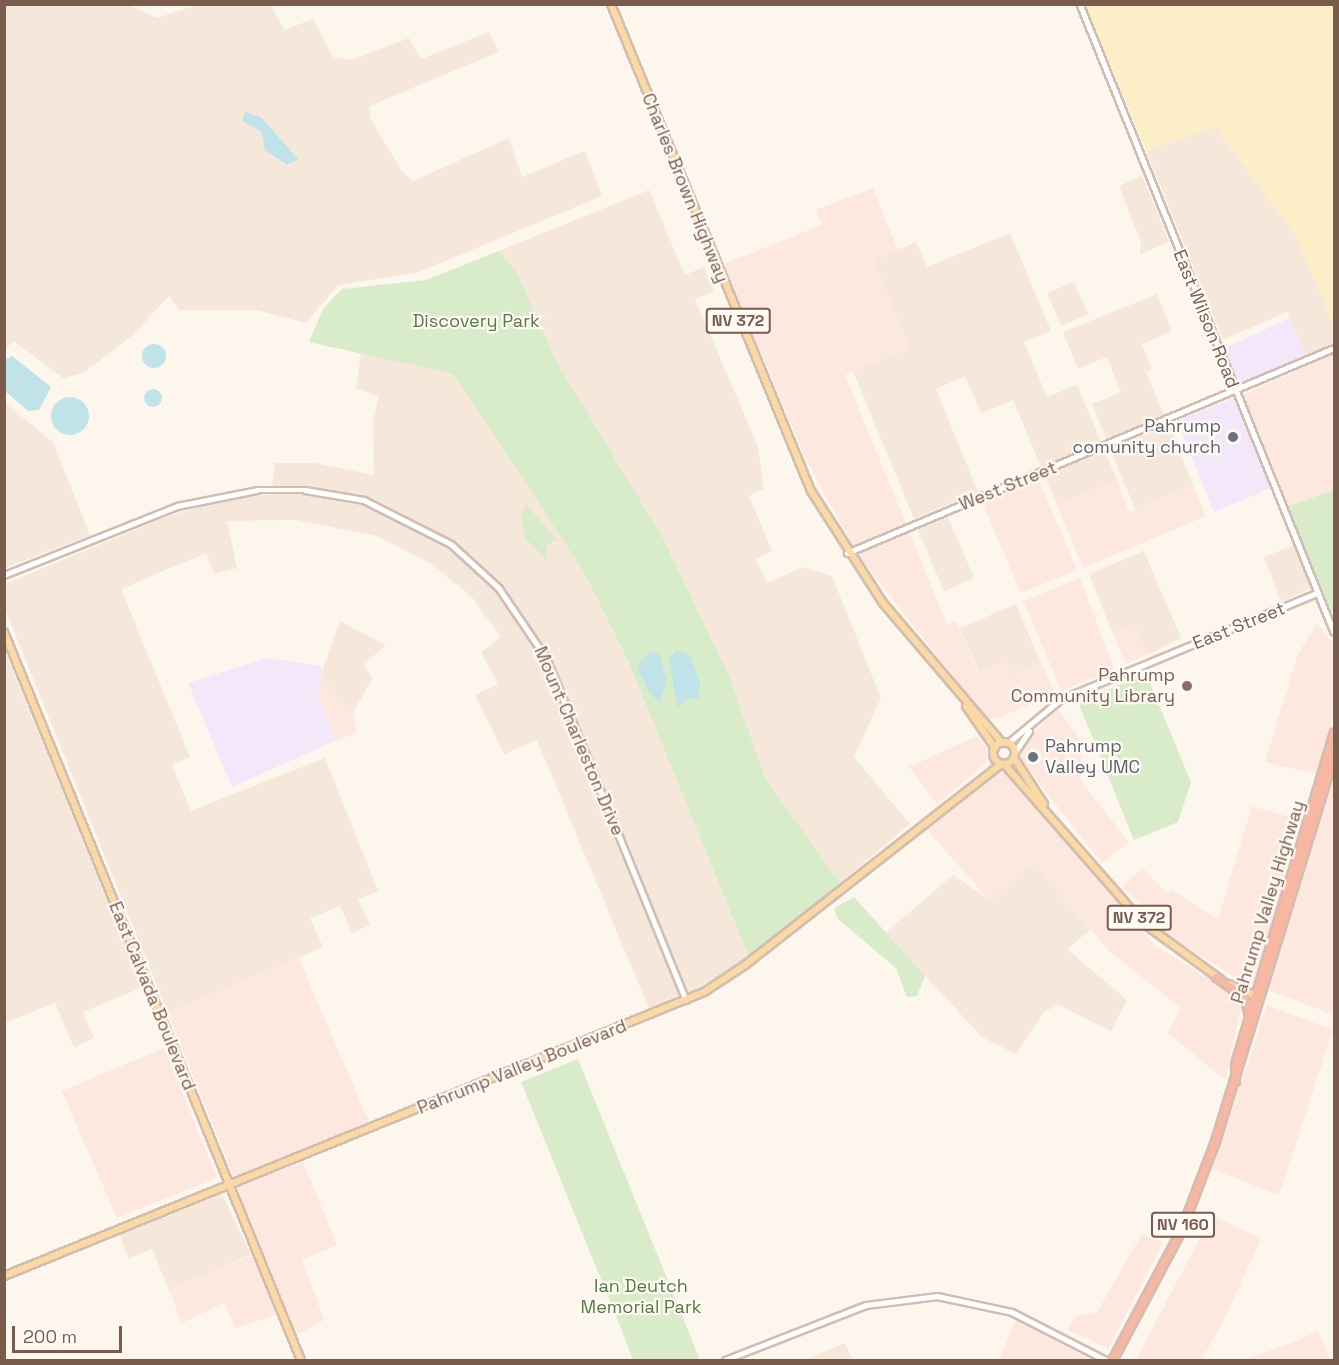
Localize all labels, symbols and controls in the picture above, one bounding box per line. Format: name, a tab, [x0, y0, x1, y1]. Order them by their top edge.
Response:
street label: Charles Brown Highway	[637, 90, 733, 286]
street label: East Wilson Road	[1168, 247, 1244, 391]
road number: NV 372	[705, 308, 771, 334]
park label: Discovery Park	[412, 310, 540, 332]
place label: Pahrump comunity church	[1072, 416, 1221, 458]
marker: Pahrump comunity church	[1226, 430, 1240, 444]
street label: West Street	[956, 457, 1060, 515]
street label: East Street	[1190, 598, 1288, 654]
street label: Mount Charleston Drive	[529, 643, 629, 839]
place label: Pahrump Community Library	[1011, 665, 1175, 708]
marker: Pahrump Community Library	[1180, 679, 1194, 693]
place label: Pahrump Valley UMC	[1045, 736, 1140, 778]
marker: Pahrump Valley UMC	[1026, 750, 1040, 764]
street label: Pahrump Valley Highway	[1227, 798, 1309, 1006]
street label: East Calvada Boulevard	[104, 899, 200, 1093]
road number: NV 372	[1106, 905, 1172, 931]
street label: Pahrump Valley Boulevard	[414, 1015, 630, 1119]
road number: NV 160	[1150, 1212, 1216, 1238]
park label: Ian Deutch Memorial Park	[581, 1276, 701, 1318]
scale bar	[15, 1314, 124, 1352]
text: 200 m	[23, 1325, 77, 1348]

